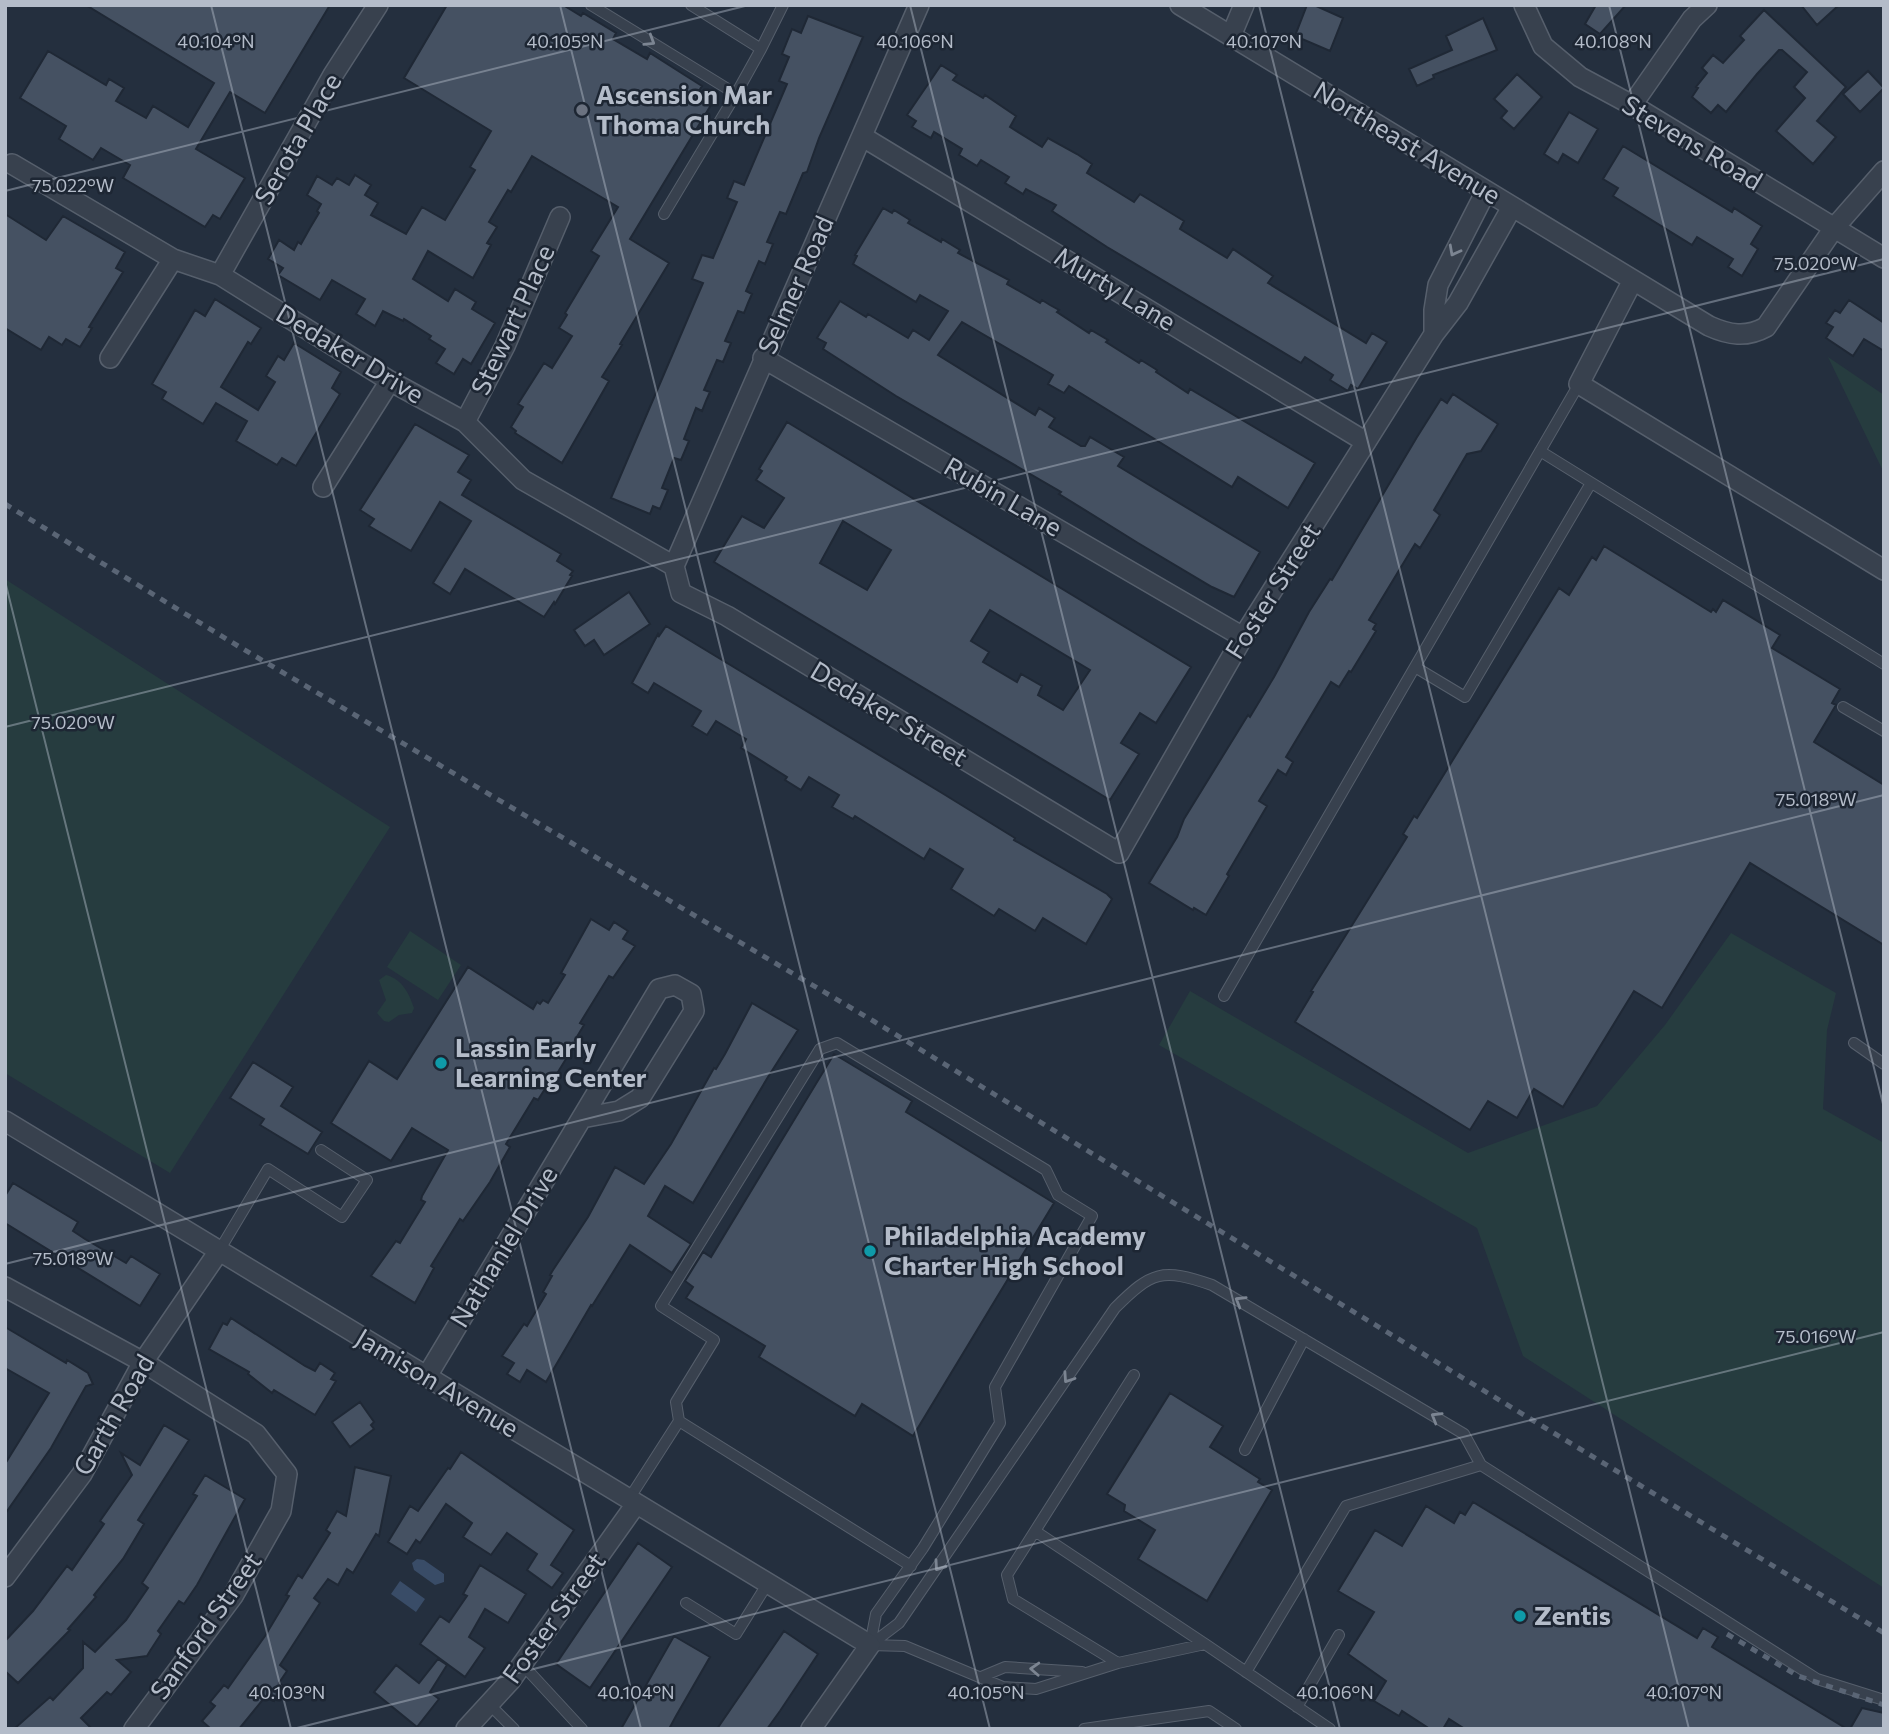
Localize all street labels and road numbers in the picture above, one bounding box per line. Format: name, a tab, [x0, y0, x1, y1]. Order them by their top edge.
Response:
street label: Serota Place	[247, 67, 347, 209]
street label: Northeast Avenue	[1309, 74, 1507, 210]
street label: Stevens Road	[1617, 88, 1768, 196]
street label: Selmer Road	[750, 210, 839, 358]
street label: Stewart Place	[463, 239, 560, 399]
street label: Murty Lane	[1050, 239, 1182, 336]
street label: Dedaker Drive	[271, 296, 430, 409]
street label: Rubin Lane	[939, 450, 1068, 542]
street label: Foster Street	[1218, 517, 1326, 664]
street label: Dedaker Street	[806, 654, 974, 772]
street label: Nathaniel Drive	[443, 1160, 563, 1332]
street label: Jamison Avenue	[351, 1321, 525, 1443]
street label: Garth Road	[66, 1348, 160, 1480]
street label: Sanford Street	[143, 1546, 267, 1705]
street label: Foster Street	[495, 1546, 611, 1689]

